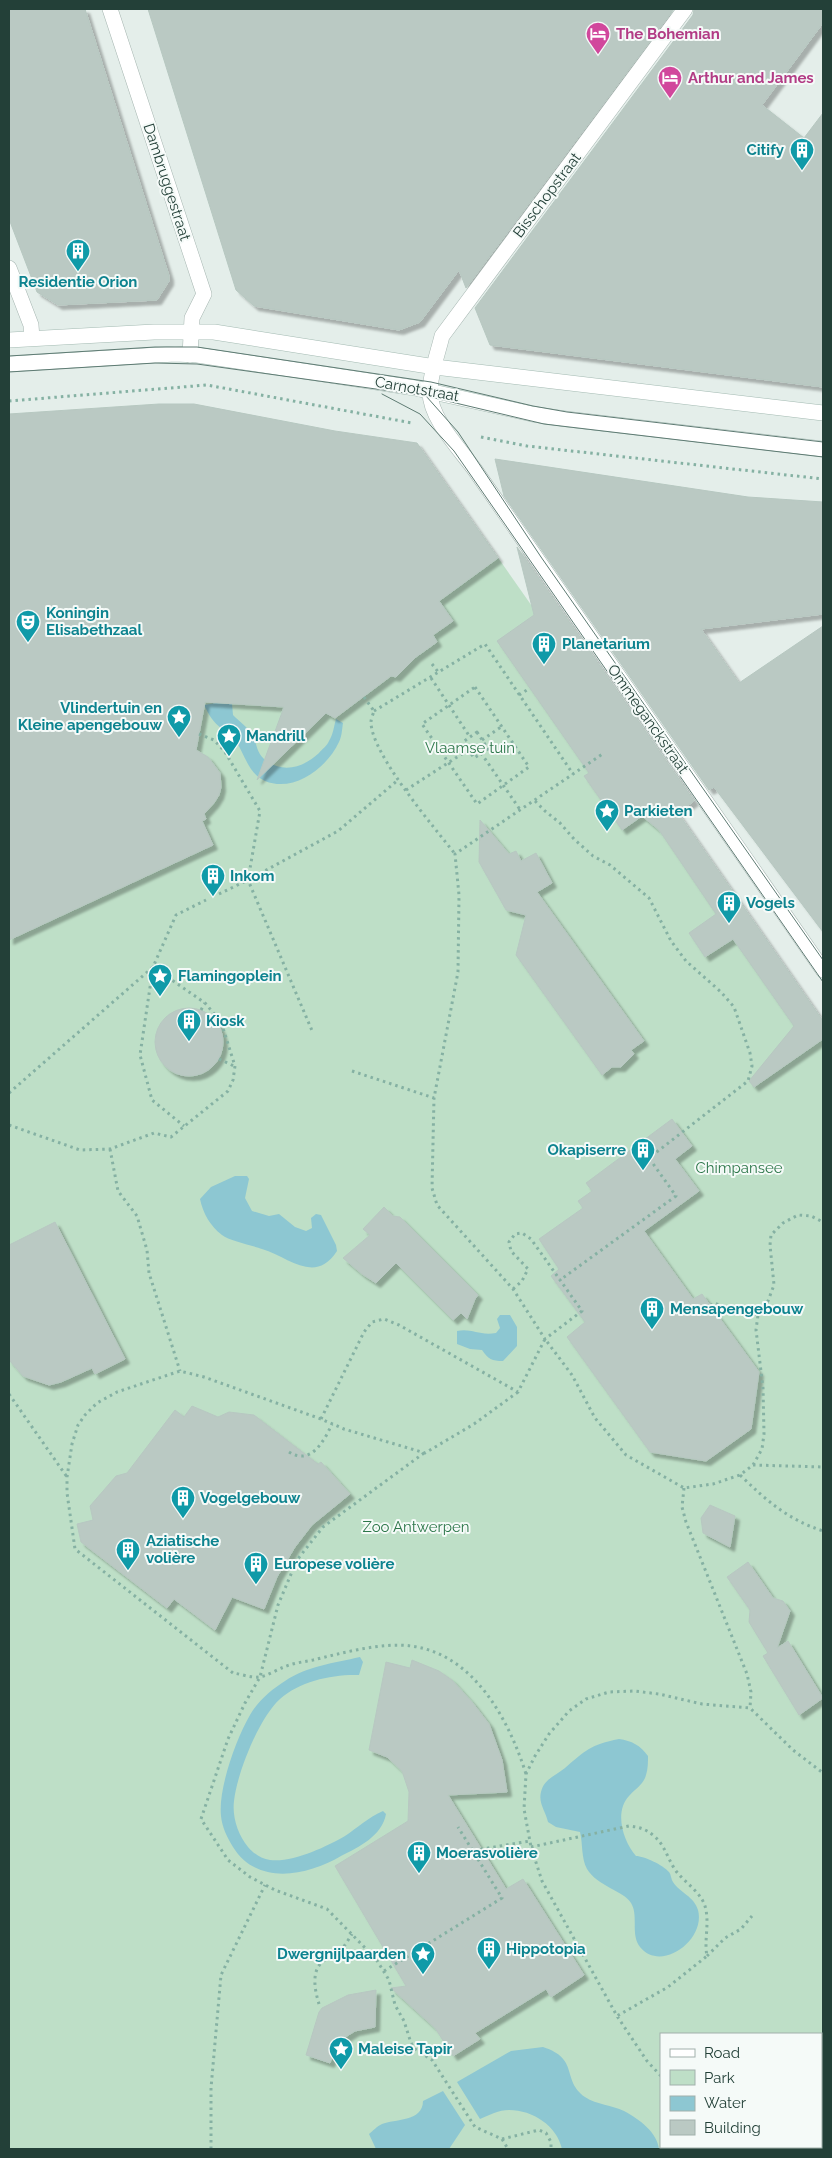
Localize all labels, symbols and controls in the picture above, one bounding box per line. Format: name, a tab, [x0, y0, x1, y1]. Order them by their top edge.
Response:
hotel icon: The Bohemian	[585, 21, 611, 55]
place label: The Bohemian	[616, 25, 720, 43]
hotel icon: Arthur and James	[657, 65, 683, 99]
place label: Arthur and James	[688, 69, 814, 87]
street label: Dambruggestraat	[140, 121, 194, 243]
building icon: Citify	[789, 137, 815, 171]
place label: Citify	[746, 141, 785, 159]
street label: Bisschopstraat	[509, 149, 585, 241]
building icon: Residentie Orion	[65, 238, 91, 272]
place label: Residentie Orion	[19, 273, 137, 291]
street label: Carnotstraat	[374, 373, 460, 405]
place label: Koningin Elisabethzaal	[46, 604, 142, 639]
theatre icon: Koningin Elisabethzaal	[15, 609, 41, 643]
building icon: Planetarium	[531, 631, 557, 665]
place label: Planetarium	[562, 635, 650, 653]
street label: Ommeganckstraat	[604, 661, 692, 777]
place label: Vlindertuin en Kleine apengebouw	[18, 699, 162, 734]
place icon: Vlindertuin en Kleine apengebouw	[166, 704, 192, 738]
place icon: Mandrill	[216, 723, 242, 757]
place label: Mandrill	[246, 727, 306, 745]
park label: Vlaamse tuin	[425, 739, 515, 757]
place icon: Parkieten	[594, 798, 620, 832]
place label: Parkieten	[624, 802, 692, 820]
building icon: Inkom	[200, 863, 226, 897]
place label: Inkom	[230, 867, 274, 885]
building icon: Vogels	[716, 890, 742, 924]
place label: Vogels	[746, 894, 795, 912]
place icon: Flamingoplein	[147, 963, 173, 997]
place label: Flamingoplein	[178, 967, 282, 985]
building icon: Kiosk	[176, 1008, 202, 1042]
place label: Kiosk	[206, 1012, 245, 1030]
building icon: Okapiserre	[630, 1137, 656, 1171]
place label: Okapiserre	[548, 1141, 626, 1159]
park label: Chimpansee	[695, 1159, 783, 1177]
building icon: Mensapengebouw	[639, 1296, 665, 1330]
place label: Mensapengebouw	[670, 1300, 804, 1318]
building icon: Vogelgebouw	[170, 1485, 196, 1519]
place label: Vogelgebouw	[200, 1489, 301, 1507]
park label: Zoo Antwerpen	[362, 1518, 470, 1536]
place label: Aziatische volière	[146, 1532, 219, 1567]
building icon: Aziatische volière	[115, 1537, 141, 1571]
building icon: Europese volière	[243, 1551, 269, 1585]
place label: Europese volière	[274, 1555, 394, 1573]
building icon: Moerasvolière	[406, 1840, 432, 1874]
place label: Moerasvolière	[436, 1844, 538, 1862]
building icon: Hippotopia	[476, 1936, 502, 1970]
place label: Hippotopia	[506, 1940, 586, 1958]
place icon: Dwergnijlpaarden	[410, 1941, 436, 1975]
place label: Dwergnijlpaarden	[277, 1945, 406, 1963]
legend	[660, 2033, 822, 2148]
place icon: Maleise Tapir	[328, 2036, 354, 2070]
place label: Maleise Tapir	[358, 2040, 453, 2058]
text: Road	[704, 2044, 740, 2062]
text: Park	[704, 2069, 735, 2087]
text: Water	[704, 2094, 747, 2112]
text: Building	[704, 2119, 761, 2137]

